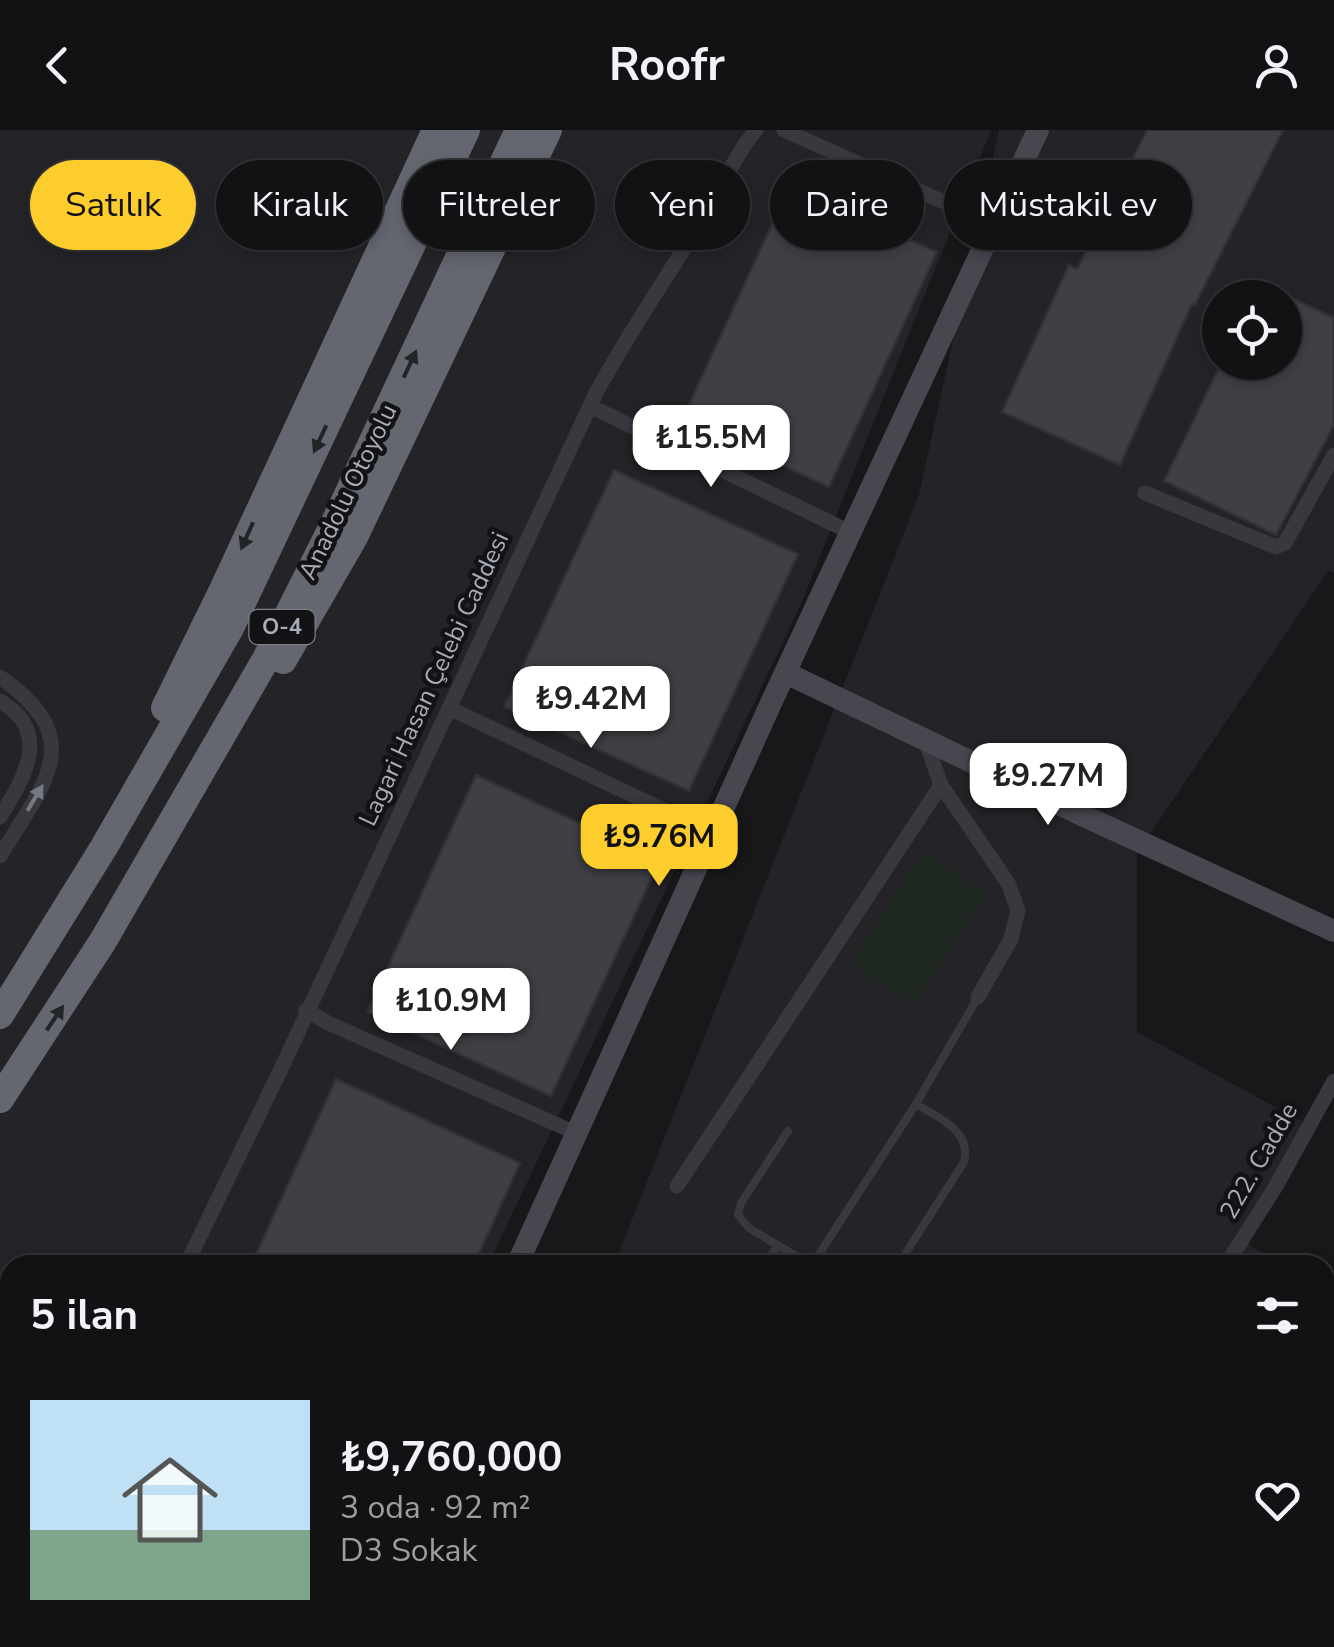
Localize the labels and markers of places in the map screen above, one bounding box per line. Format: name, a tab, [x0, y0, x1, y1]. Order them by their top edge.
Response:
pin: ₺15.5M	[630, 405, 792, 490]
pin: ₺9.42M	[510, 666, 672, 751]
pin: ₺9.27M	[967, 743, 1129, 828]
pin: ₺9.76M	[578, 804, 740, 889]
pin: ₺10.9M	[370, 968, 532, 1053]

